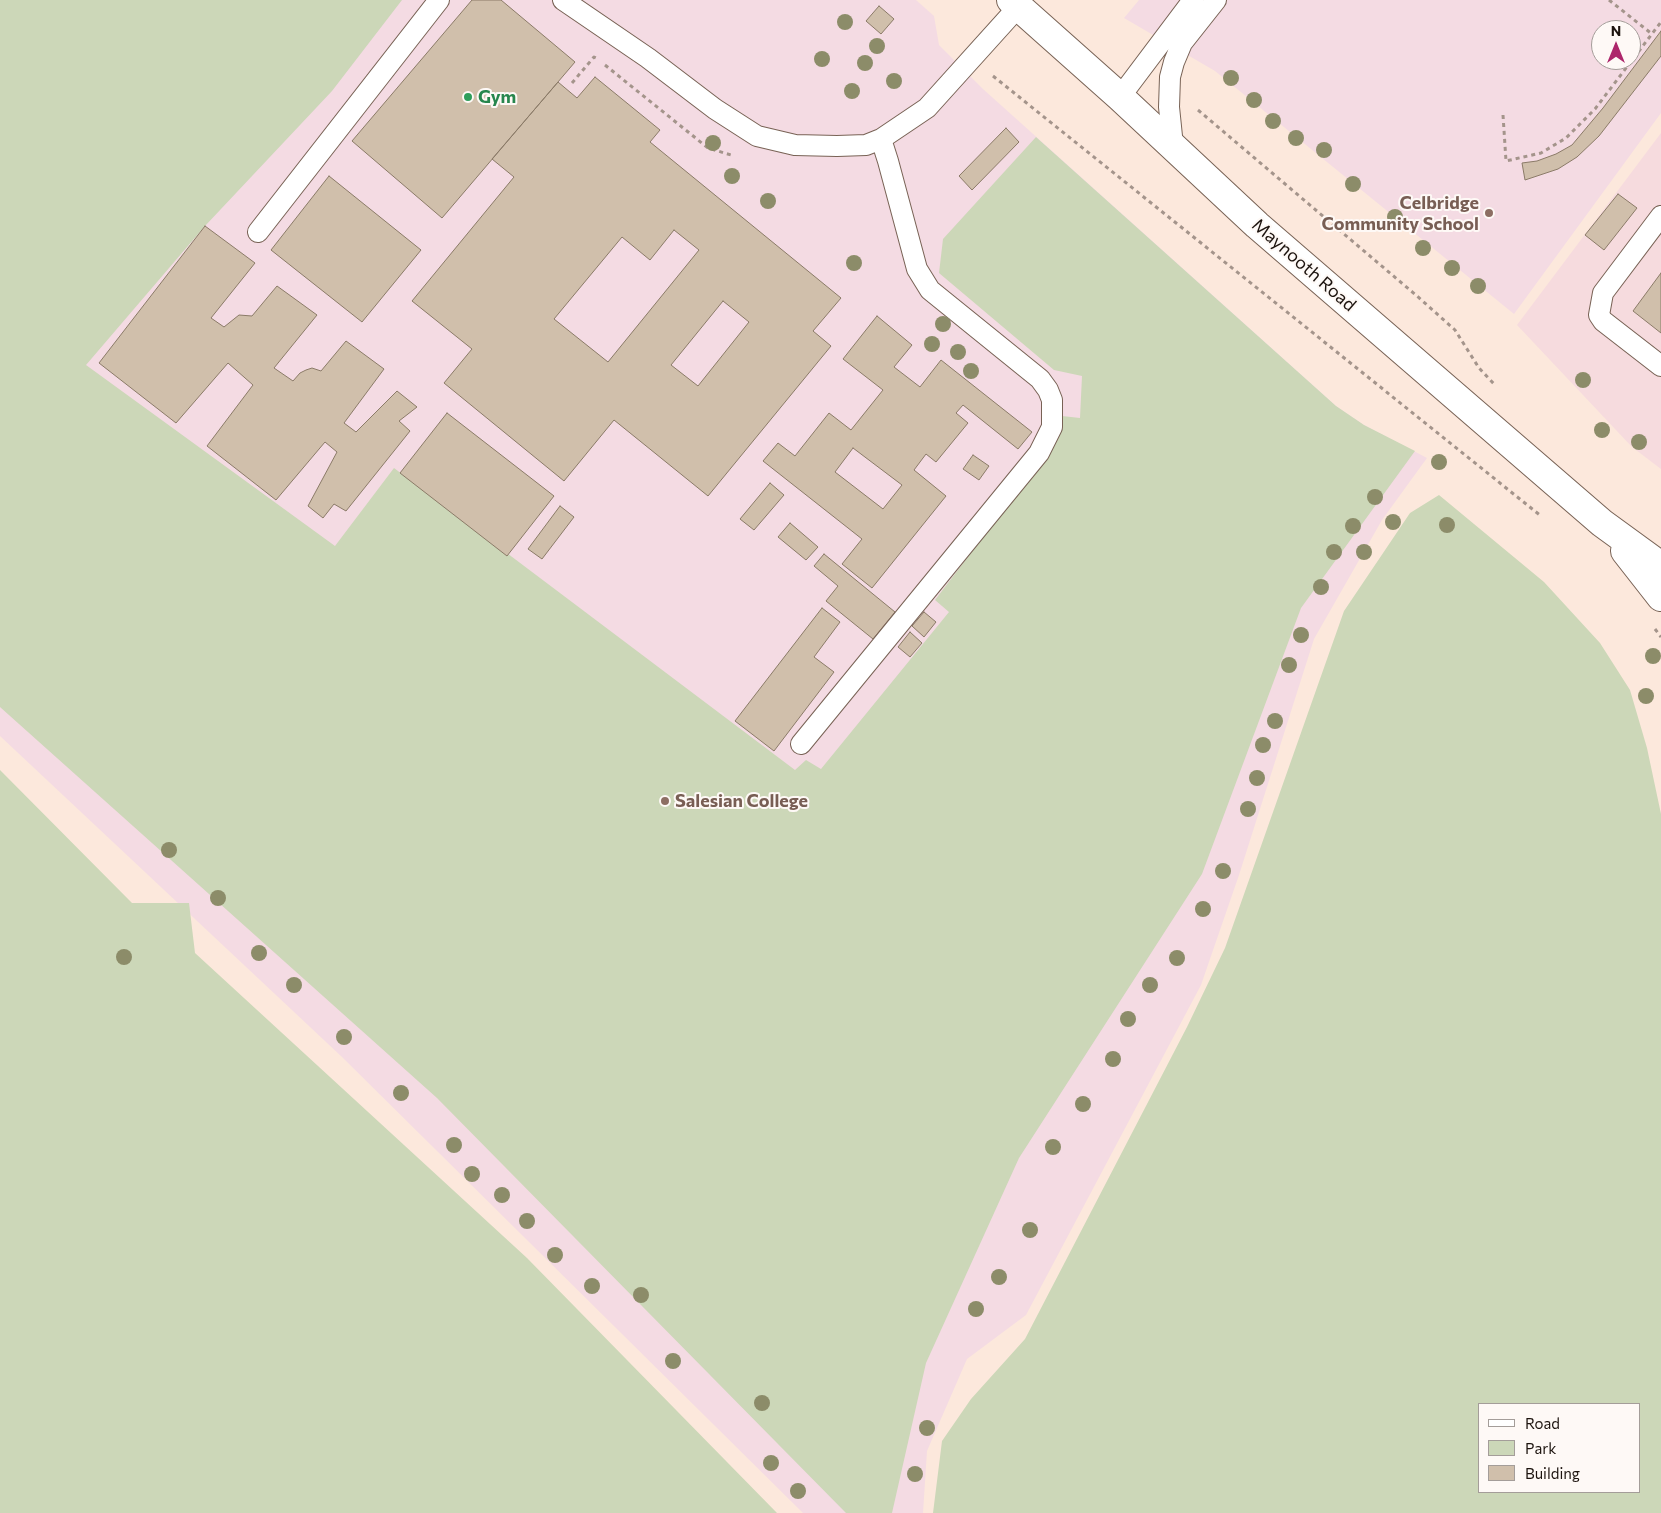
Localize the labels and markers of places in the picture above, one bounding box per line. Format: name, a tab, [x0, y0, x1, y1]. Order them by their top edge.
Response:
place label: Gym	[478, 86, 516, 108]
marker: Gym	[462, 91, 474, 103]
place label: Celbridge Community School	[1322, 192, 1479, 234]
marker: Celbridge Community School	[1483, 207, 1495, 219]
place label: Salesian College	[675, 790, 808, 812]
marker: Salesian College	[659, 795, 671, 807]

